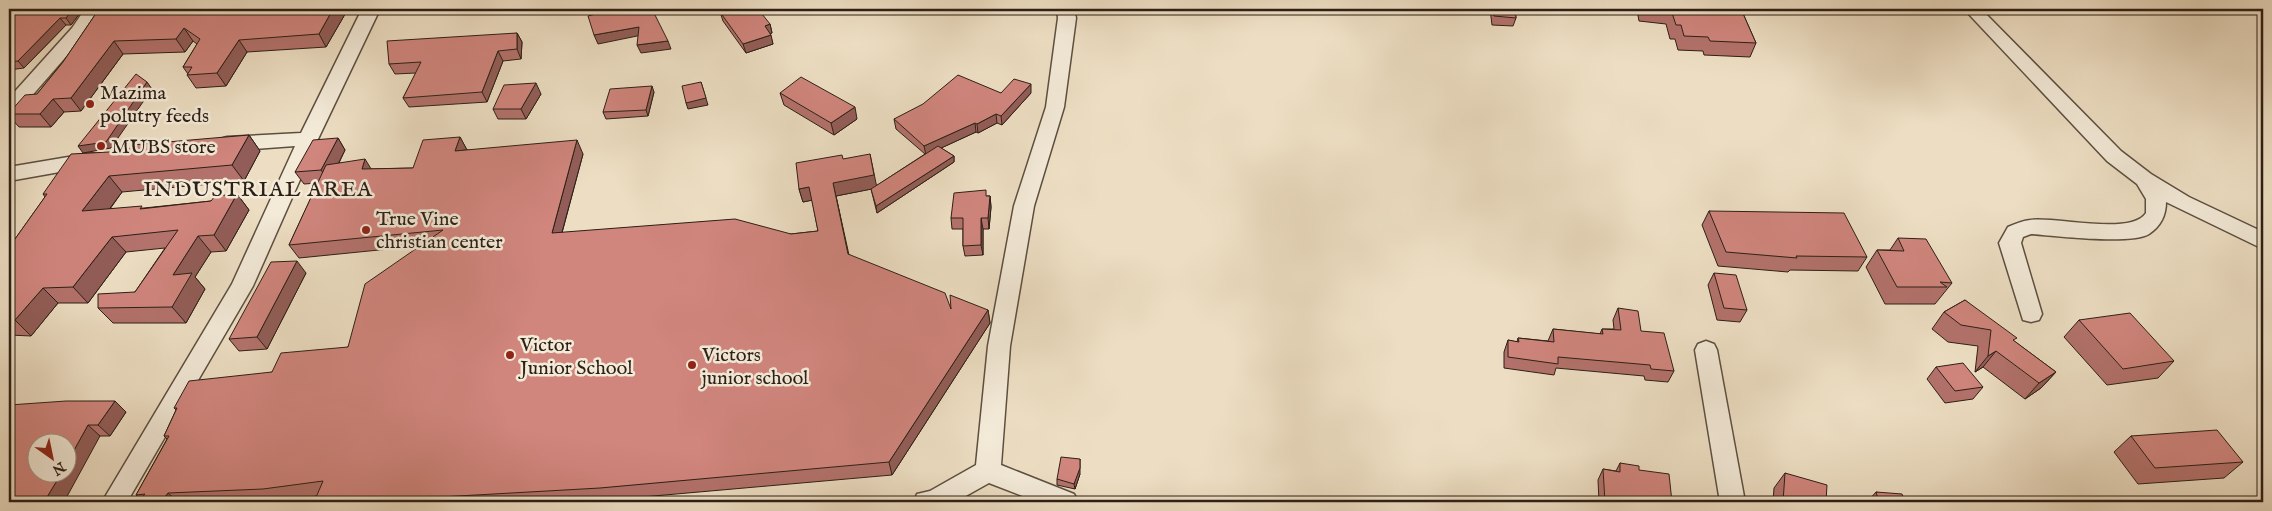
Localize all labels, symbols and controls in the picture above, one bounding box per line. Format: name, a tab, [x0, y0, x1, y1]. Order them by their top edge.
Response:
place label: Mazima polutry feeds	[100, 81, 209, 129]
marker: Mazima polutry feeds	[84, 98, 96, 110]
place label: MUBS store	[111, 135, 216, 160]
marker: MUBS store	[95, 140, 107, 152]
district label: INDUSTRIAL AREA	[143, 176, 373, 204]
place label: True Vine christian center	[376, 207, 503, 255]
marker: True Vine christian center	[360, 224, 372, 236]
place label: Victor Junior School	[518, 333, 633, 381]
place label: Victors junior school	[700, 343, 809, 391]
marker: Victor Junior School	[504, 349, 516, 361]
marker: Victors junior school	[686, 359, 698, 371]
north arrow	[28, 434, 78, 484]
text: N	[49, 457, 69, 479]

